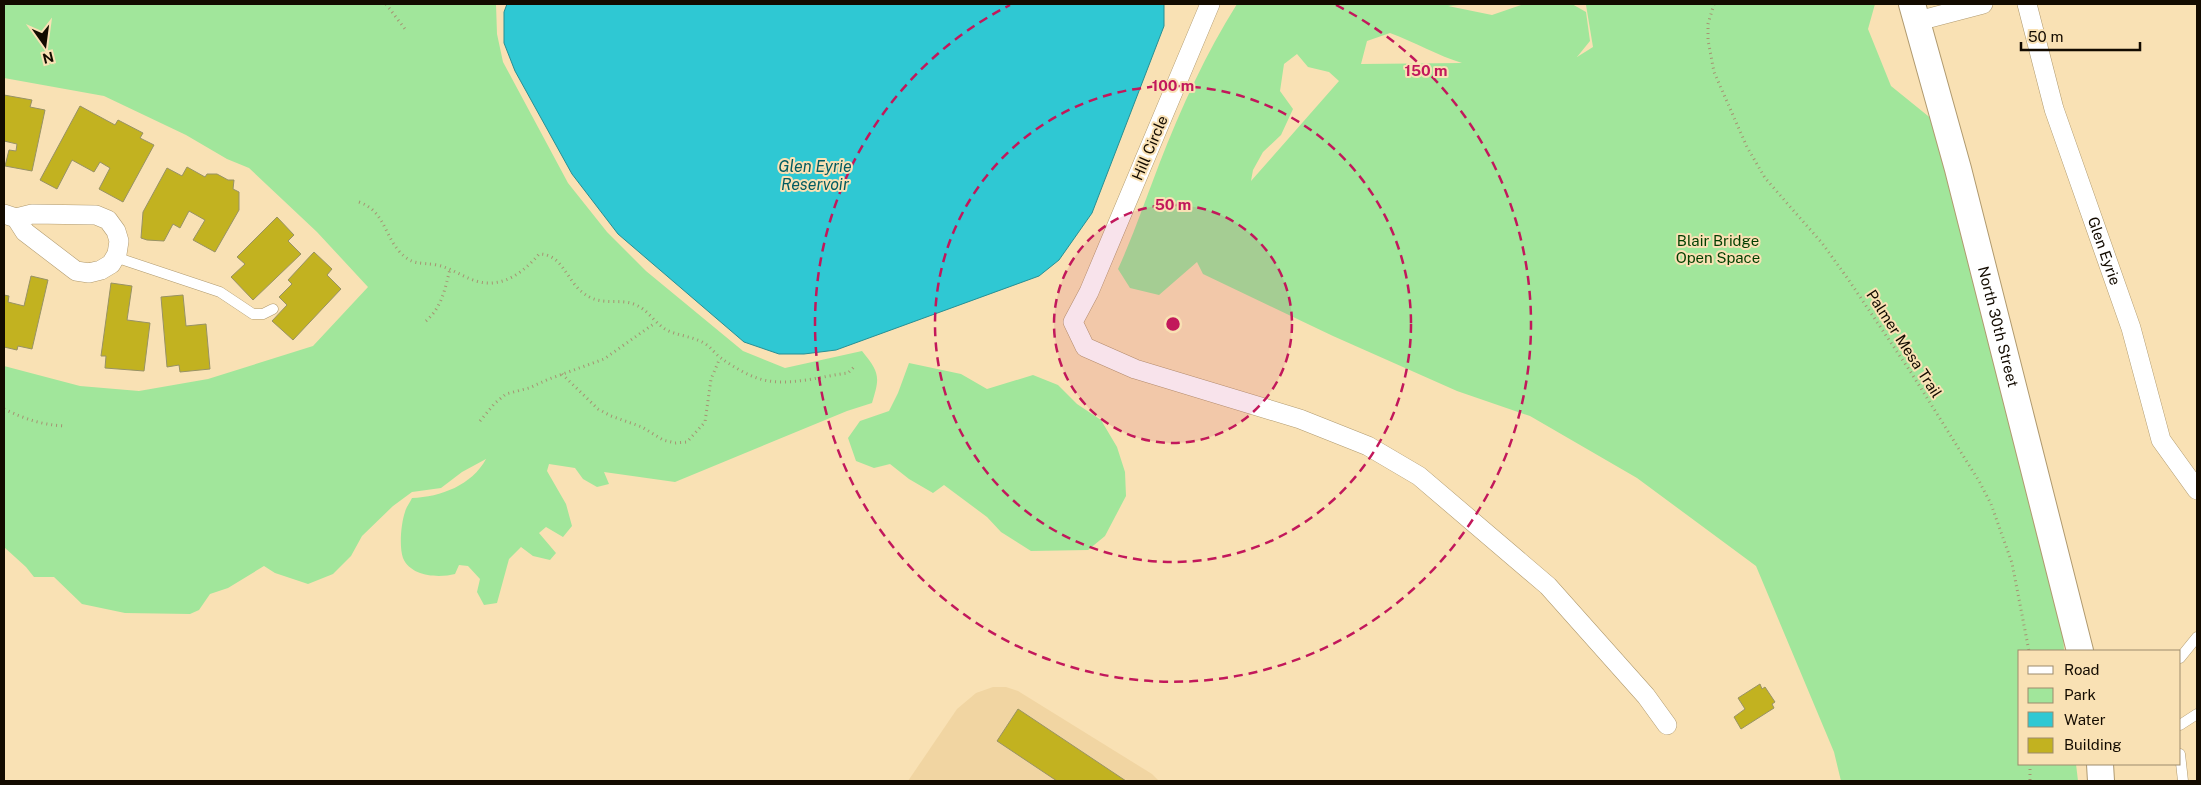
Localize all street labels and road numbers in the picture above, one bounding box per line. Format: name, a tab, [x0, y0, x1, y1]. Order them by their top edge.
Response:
street label: Hill Circle	[1128, 113, 1171, 183]
street label: Glen Eyrie	[2085, 214, 2124, 287]
street label: North 30th Street	[1975, 264, 2022, 389]
street label: Palmer Mesa Trail	[1863, 287, 1946, 401]

